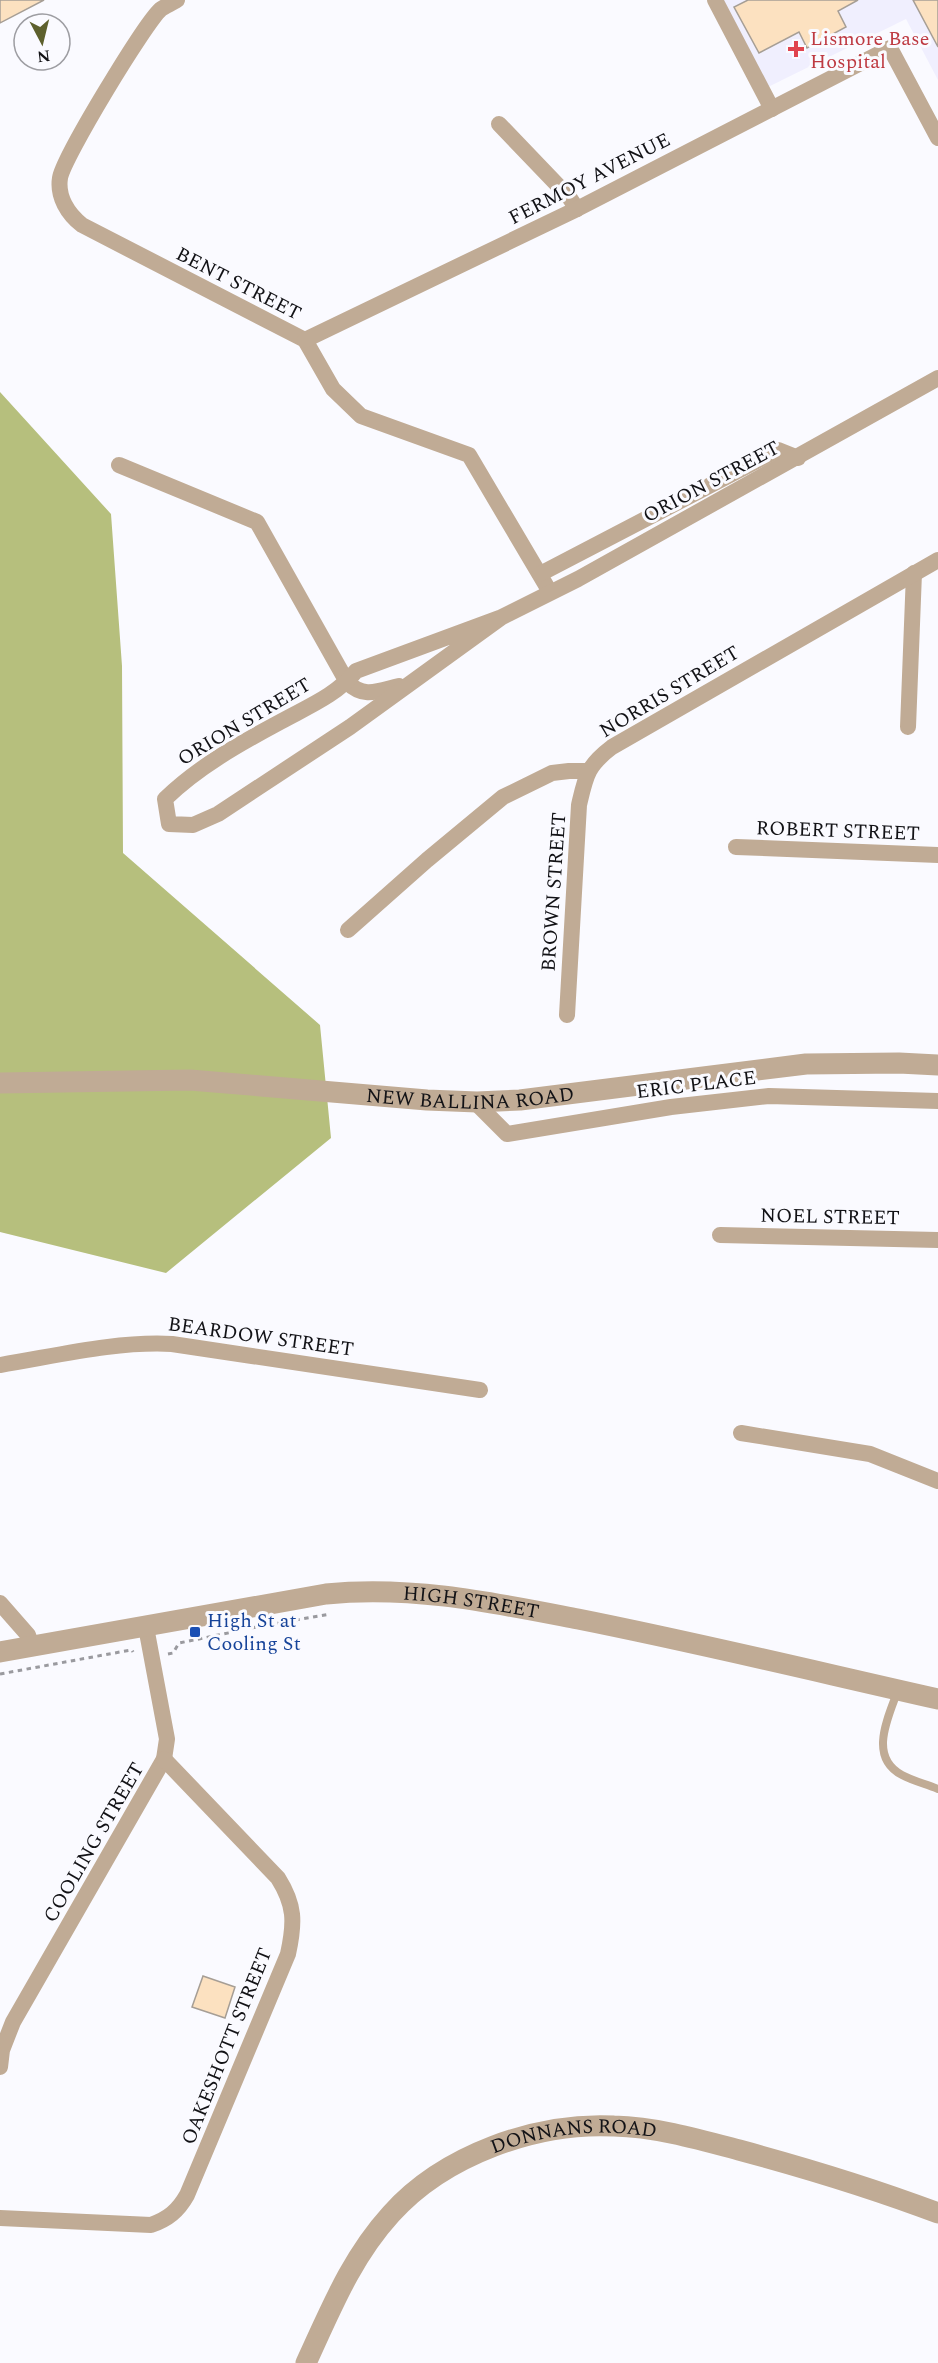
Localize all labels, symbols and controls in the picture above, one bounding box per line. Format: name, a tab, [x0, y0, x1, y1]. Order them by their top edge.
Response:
north arrow	[12, 12, 72, 72]
place label: Lismore Base Hospital	[810, 24, 929, 77]
marker: Lismore Base Hospital	[787, 40, 805, 58]
text: N	[36, 43, 52, 69]
street label: FERMOY AVENUE	[503, 125, 676, 233]
street label: BENT STREET	[170, 239, 307, 328]
street label: ORION STREET	[638, 433, 785, 531]
street label: NORRIS STREET	[594, 638, 745, 746]
street label: ORION STREET	[172, 670, 317, 774]
street label: BROWN STREET	[533, 811, 575, 973]
street label: ROBERT STREET	[756, 813, 920, 849]
street label: ERIC PLACE	[634, 1063, 758, 1107]
street label: NEW BALLINA ROAD	[365, 1079, 576, 1118]
street label: NOEL STREET	[760, 1201, 900, 1233]
street label: BEARDOW STREET	[166, 1309, 356, 1365]
street label: HIGH STREET	[402, 1578, 542, 1627]
place label: High St at Cooling St	[207, 1606, 301, 1659]
marker: High St at Cooling St	[188, 1625, 202, 1639]
street label: COOLING STREET	[36, 1757, 152, 1928]
street label: OAKESHOTT STREET	[174, 1943, 280, 2149]
street label: DONNANS ROAD	[486, 2112, 659, 2162]

